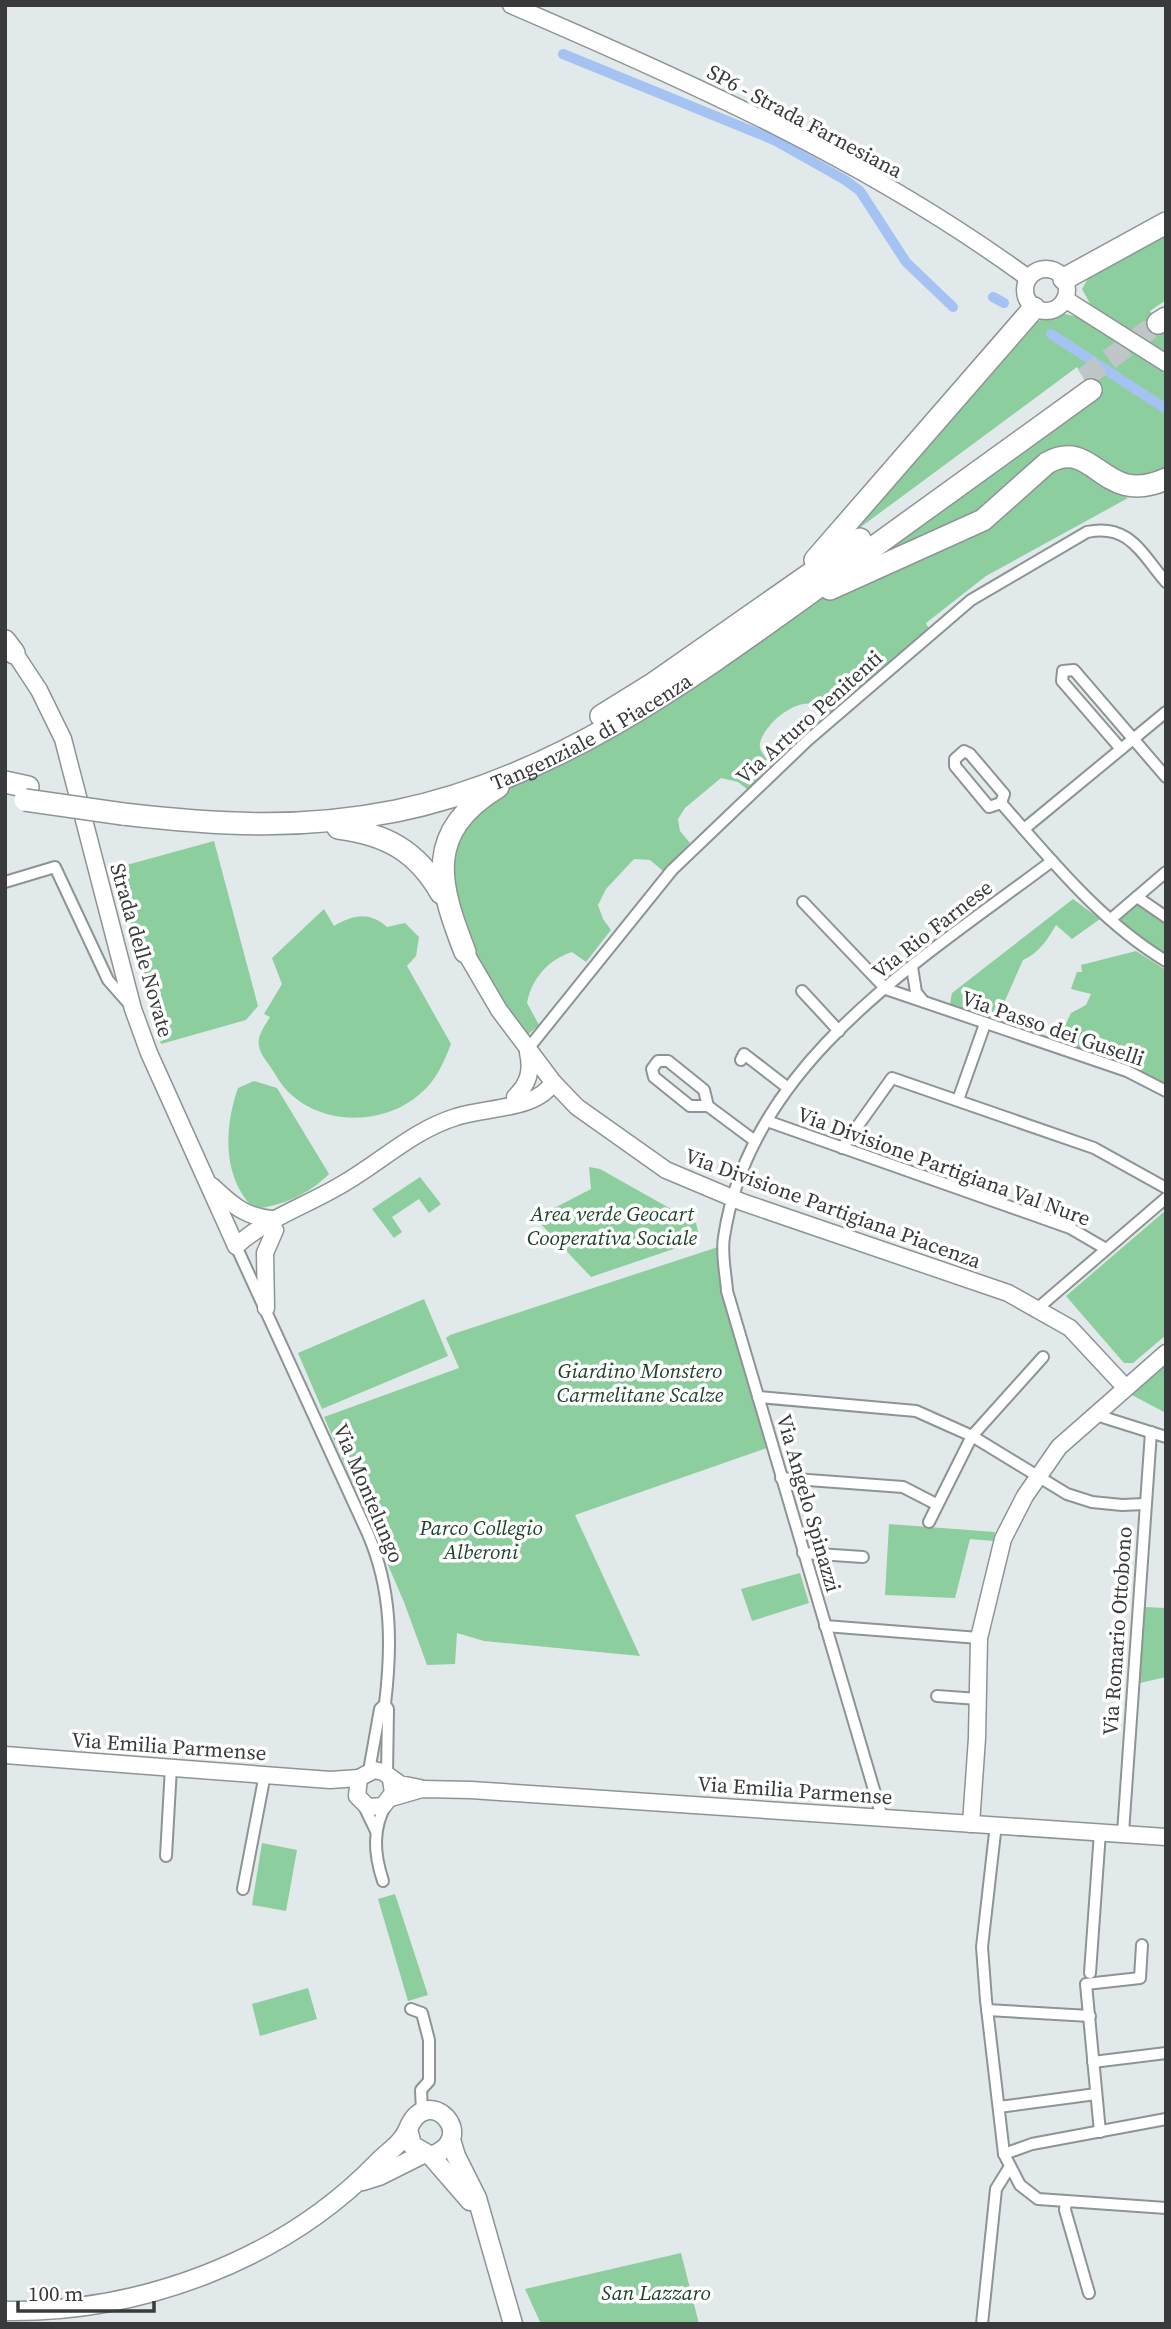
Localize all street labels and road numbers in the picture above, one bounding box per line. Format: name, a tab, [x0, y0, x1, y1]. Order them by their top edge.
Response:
street label: SP6 - Strada Farnesiana	[702, 57, 908, 185]
street label: Via Arturo Penitenti	[730, 643, 888, 791]
street label: Tangenziale di Piacenza	[486, 665, 697, 797]
street label: Strada delle Novate	[103, 860, 181, 1040]
street label: Via Rio Farnese	[866, 873, 998, 985]
street label: Via Passo dei Guselli	[958, 983, 1148, 1073]
street label: Via Divisione Partigiana Val Nure	[793, 1099, 1095, 1233]
street label: Via Divisione Partigiana Piacenza	[681, 1141, 985, 1275]
street label: Via Angelo Spinazzi	[770, 1411, 848, 1595]
street label: Via Montelungo	[327, 1419, 411, 1567]
street label: Via Romario Ottobono	[1095, 1526, 1139, 1736]
street label: Via Emilia Parmense	[71, 1725, 267, 1767]
street label: Via Emilia Parmense	[697, 1769, 893, 1811]

